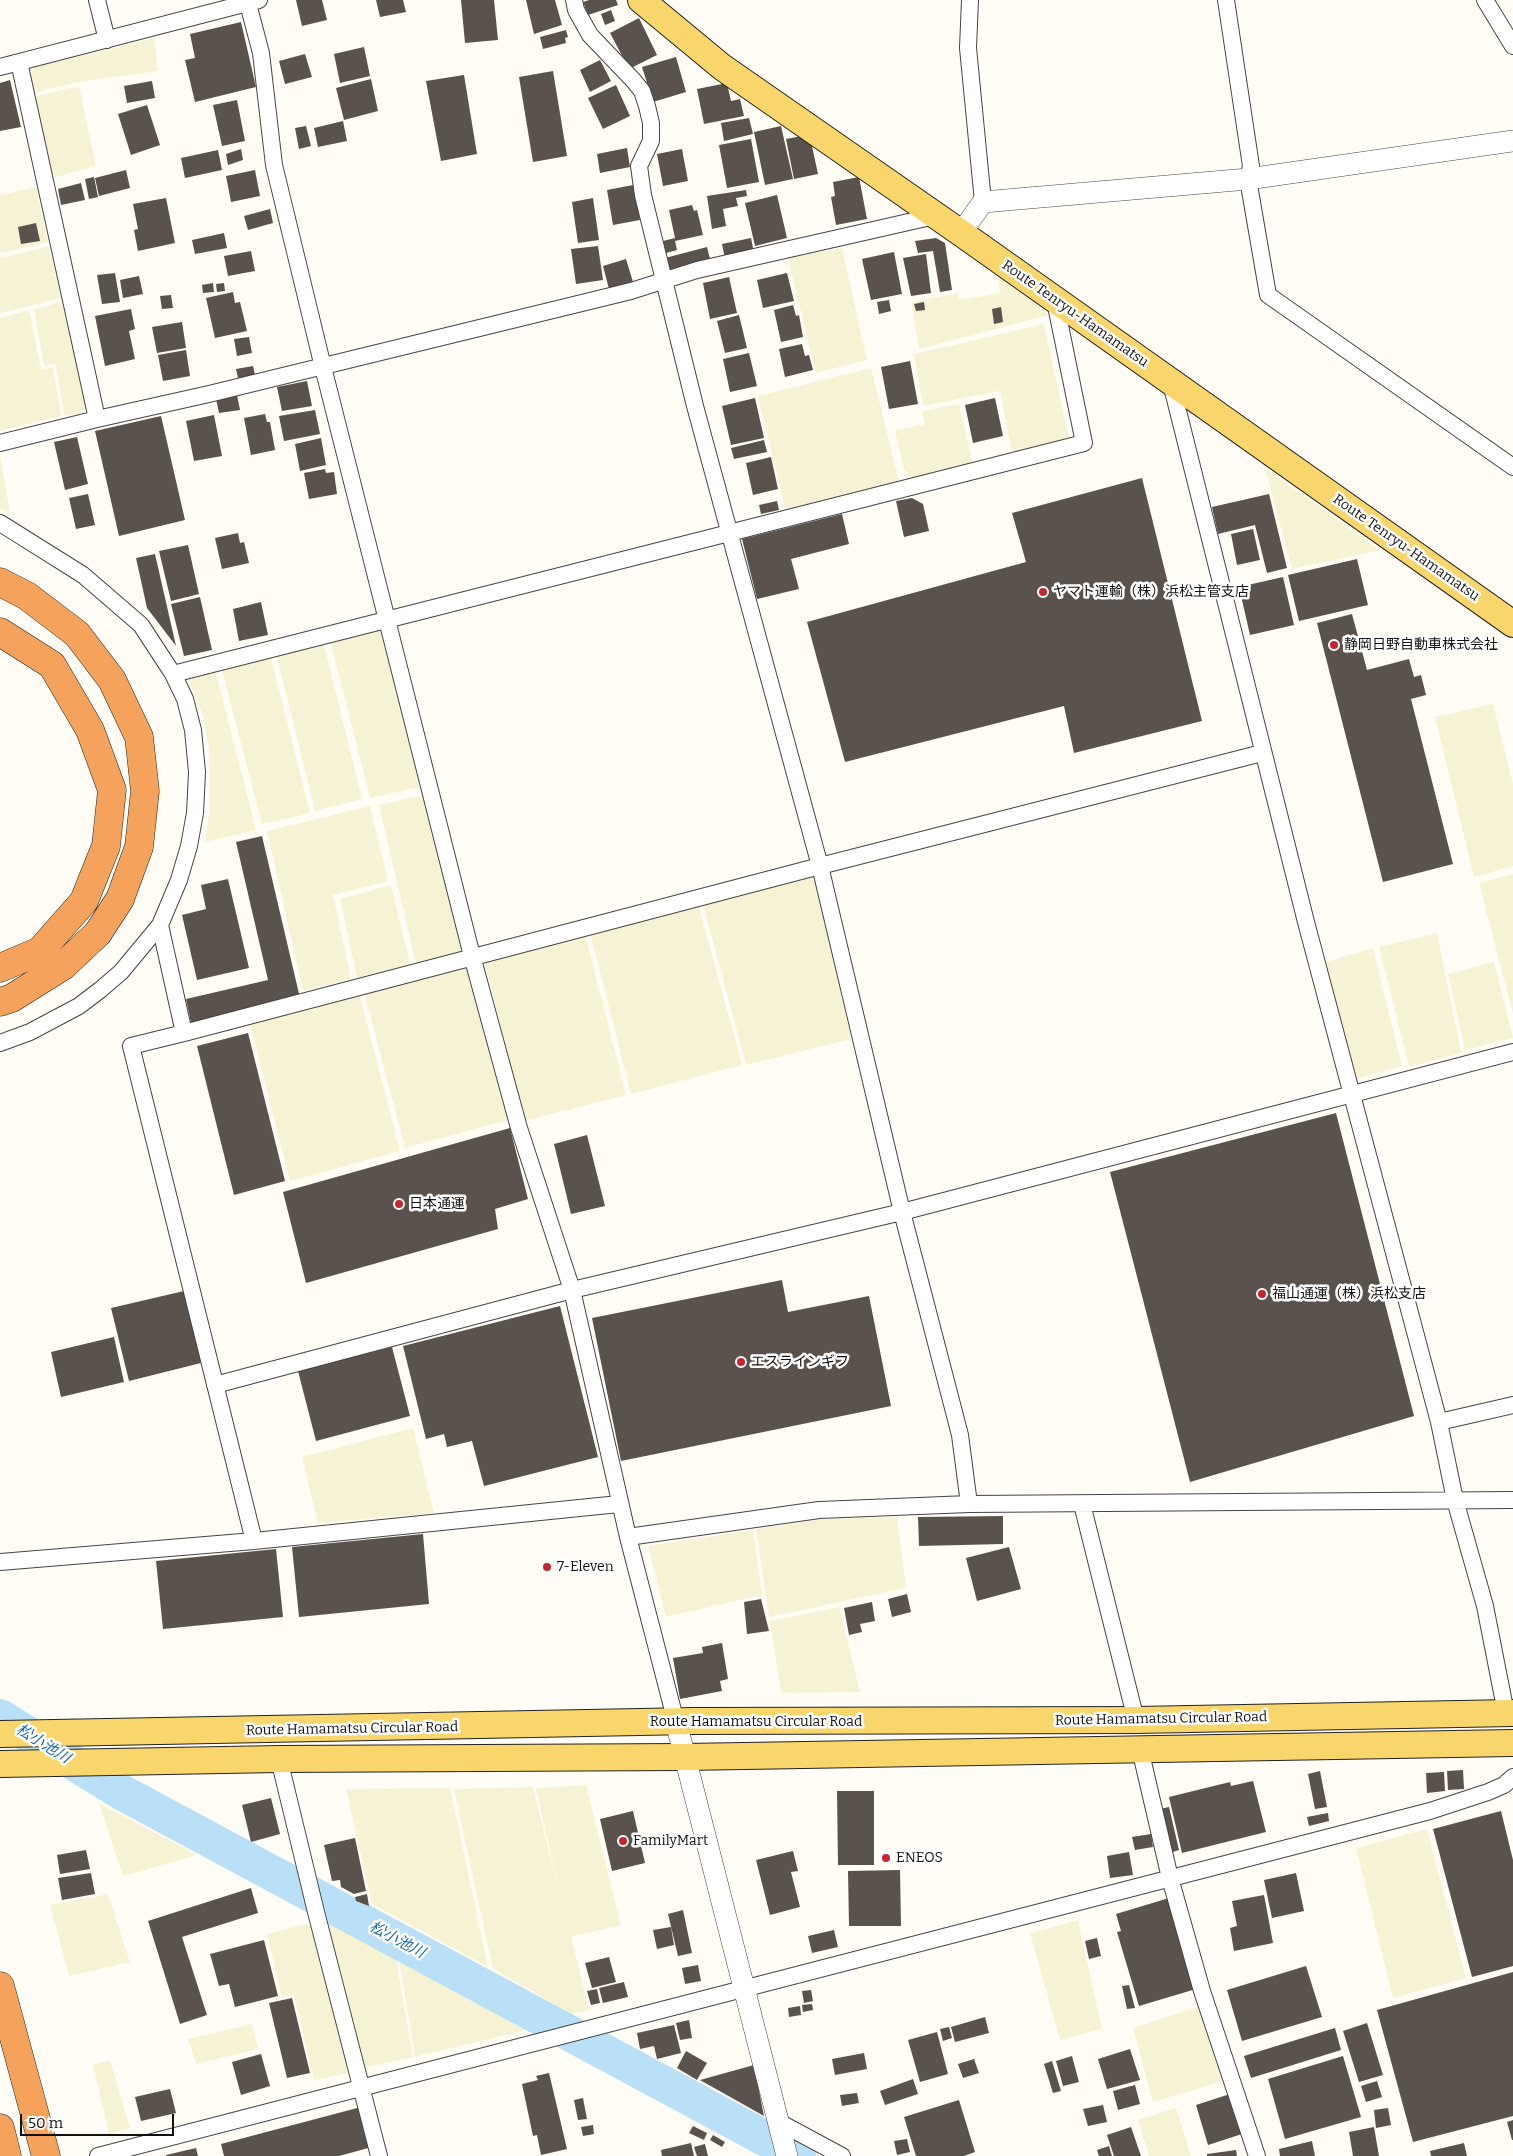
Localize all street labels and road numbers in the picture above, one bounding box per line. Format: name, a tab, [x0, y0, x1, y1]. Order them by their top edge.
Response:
street label: Route Tenryu-Hamamatsu	[999, 257, 1151, 371]
street label: Route Tenryu-Hamamatsu	[1330, 491, 1482, 605]
street label: Route Hamamatsu Circular Road	[1055, 1709, 1267, 1729]
street label: Route Hamamatsu Circular Road	[650, 1714, 862, 1730]
street label: Route Hamamatsu Circular Road	[246, 1719, 458, 1739]

